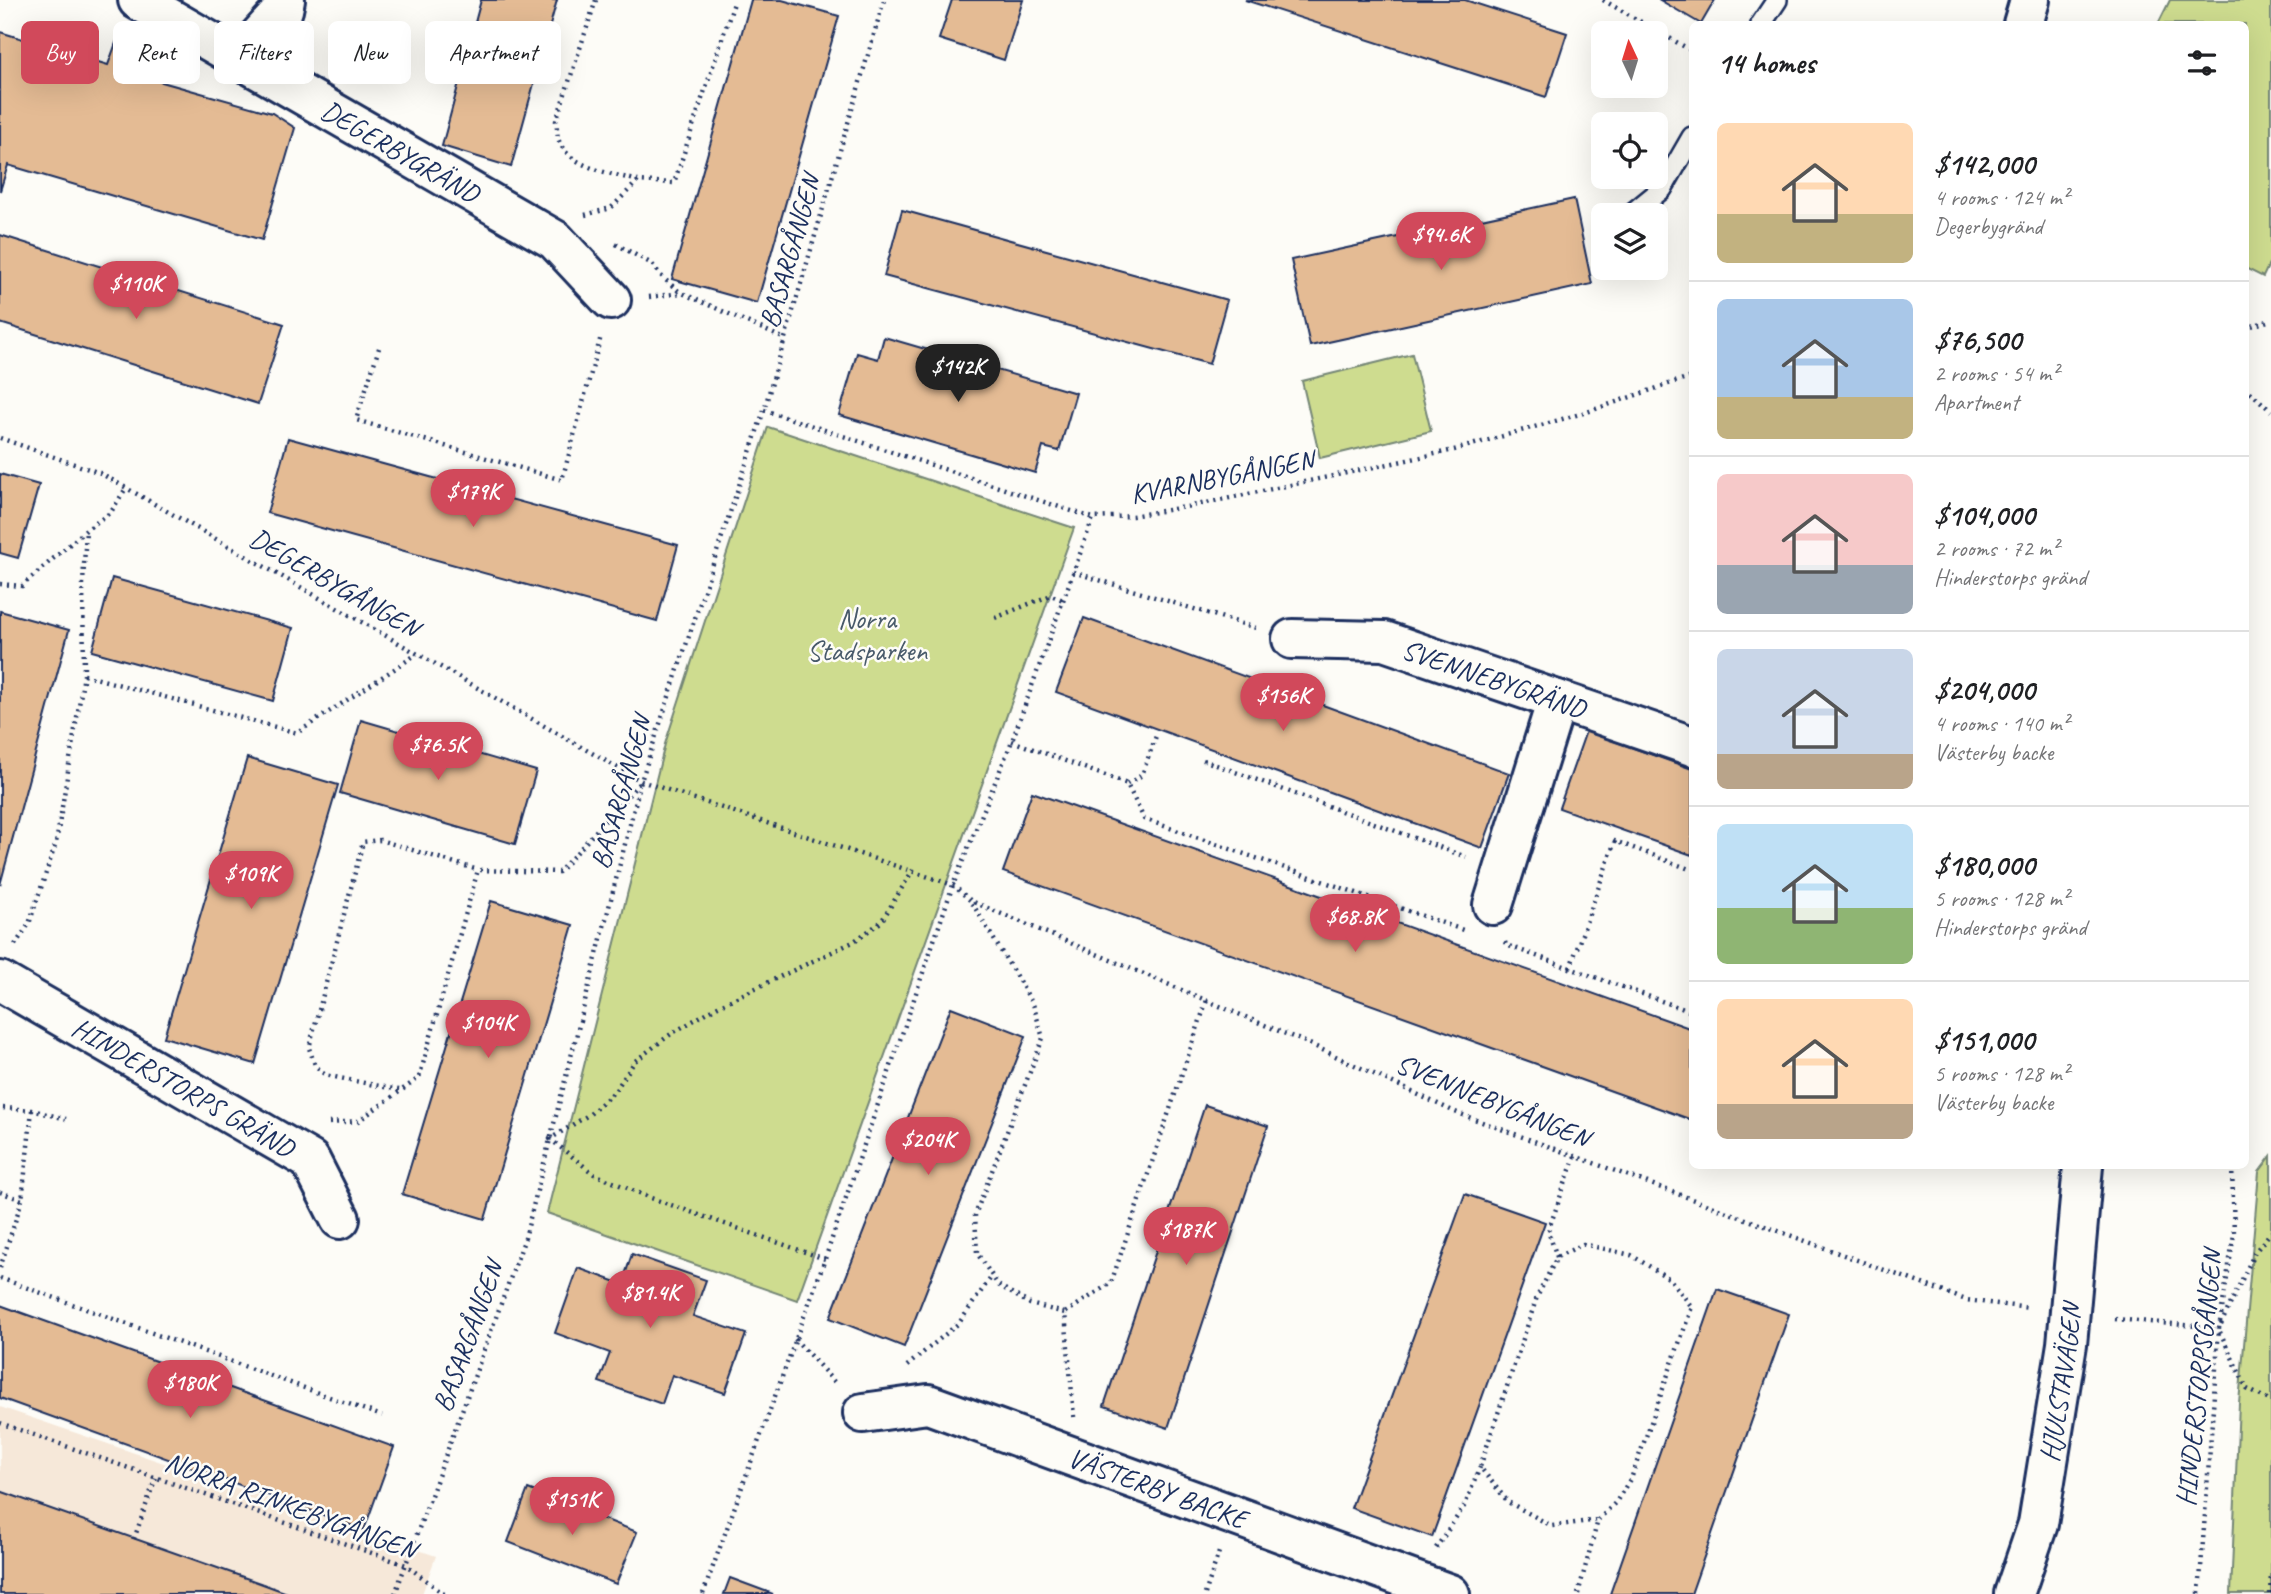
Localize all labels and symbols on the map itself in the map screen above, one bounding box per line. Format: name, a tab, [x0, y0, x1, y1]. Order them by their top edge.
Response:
north arrow	[1591, 21, 1668, 98]
street label: DEGERBYGRÄND	[315, 92, 487, 212]
street label: BASARGÅNGEN	[751, 167, 829, 332]
pin: $94.6K	[1384, 212, 1498, 272]
pin: $110K	[87, 262, 185, 321]
pin: $142K	[909, 344, 1007, 404]
street label: KVARNBYGÅNGEN	[1127, 441, 1321, 511]
pin: $179K	[424, 470, 522, 529]
street label: DEGERBYGÅNGEN	[244, 520, 429, 647]
park label: Norra Stadsparken	[807, 601, 928, 668]
street label: SVENNEBYGRÄND	[1397, 631, 1592, 727]
pin: $156K	[1234, 674, 1332, 733]
street label: BASARGÅNGEN	[582, 708, 660, 873]
pin: $76.5K	[381, 722, 495, 782]
pin: $109K	[202, 852, 300, 911]
pin: $68.8K	[1298, 894, 1412, 954]
pin: $104K	[439, 1000, 537, 1060]
street label: HINDERSTORPS GRÄND	[66, 1010, 302, 1166]
street label: SVENNEBYGÅNGEN	[1391, 1046, 1599, 1157]
pin: $204K	[879, 1118, 977, 1177]
pin: $187K	[1137, 1208, 1235, 1267]
street label: HINDERSTORPSGÅNGEN	[2168, 1244, 2230, 1508]
street label: BASARGÅNGEN	[424, 1252, 512, 1416]
pin: $81.4K	[593, 1270, 707, 1330]
street label: HJULSTAVÄGEN	[2031, 1298, 2089, 1464]
pin: $180K	[141, 1360, 239, 1420]
street label: VÄSTERBY BACKE	[1064, 1440, 1255, 1538]
street label: NORRA RINKEBYGÅNGEN	[160, 1444, 425, 1569]
pin: $151K	[523, 1478, 621, 1537]

